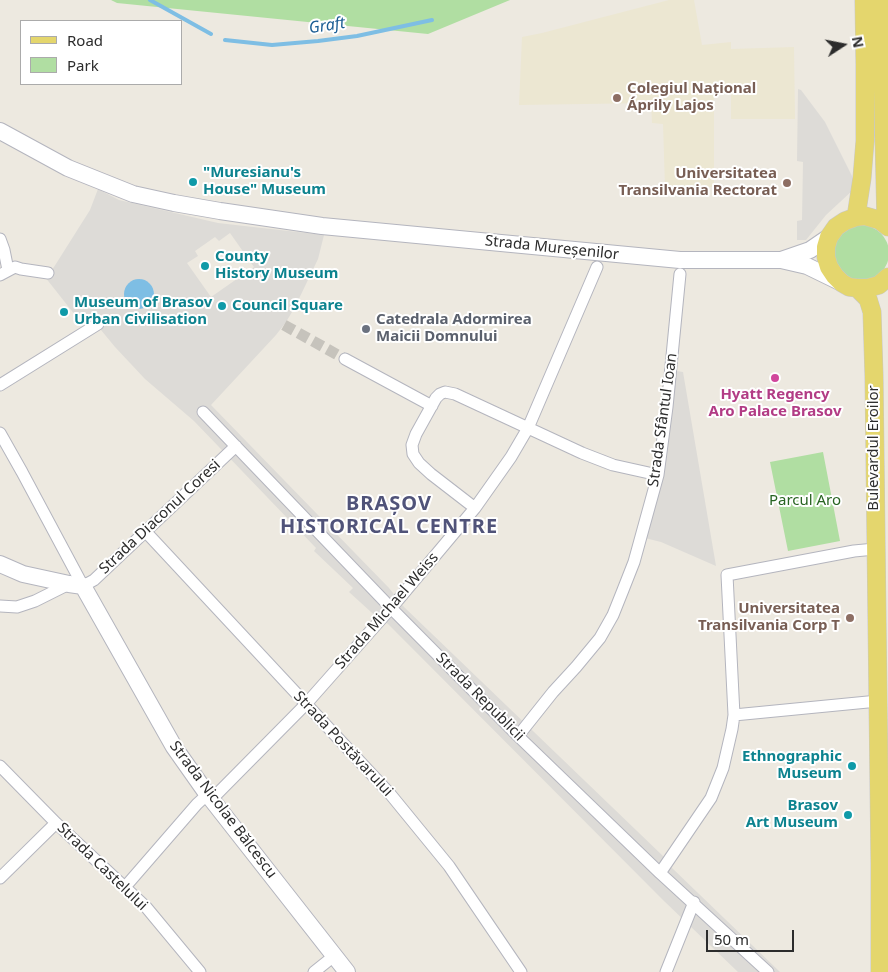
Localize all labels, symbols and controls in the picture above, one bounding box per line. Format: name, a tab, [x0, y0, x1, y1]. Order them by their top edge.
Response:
water label: Graft	[308, 14, 346, 38]
legend	[20, 20, 182, 85]
north arrow	[818, 20, 868, 70]
text: Road	[67, 30, 103, 50]
text: N	[848, 35, 869, 49]
text: Park	[67, 55, 99, 75]
place label: Colegiul Național Áprily Lajos	[627, 80, 756, 115]
marker: Colegiul Național Áprily Lajos	[611, 92, 623, 104]
place label: "Muresianu's House" Museum	[203, 164, 326, 199]
place label: Universitatea Transilvania Rectorat	[618, 165, 777, 200]
marker: "Muresianu's House" Museum	[187, 176, 199, 188]
marker: Universitatea Transilvania Rectorat	[781, 177, 793, 189]
street label: Strada Mureșenilor	[484, 232, 620, 264]
place label: County History Museum	[215, 248, 338, 283]
marker: County History Museum	[199, 260, 211, 272]
place label: Museum of Brasov Urban Civilisation	[74, 294, 212, 329]
place label: Council Square	[232, 297, 343, 315]
marker: Council Square	[216, 300, 228, 312]
marker: Museum of Brasov Urban Civilisation	[58, 306, 70, 318]
place label: Catedrala Adormirea Maicii Domnului	[376, 311, 532, 346]
marker: Catedrala Adormirea Maicii Domnului	[360, 323, 372, 335]
street label: Strada Sfântul Ioan	[645, 352, 681, 488]
marker: Hyatt Regency Aro Palace Brasov	[769, 372, 781, 384]
street label: Bulevardul Eroilor	[865, 385, 883, 511]
place label: Hyatt Regency Aro Palace Brasov	[709, 386, 841, 421]
street label: Strada Diaconul Coresi	[96, 456, 224, 578]
district label: BRAȘOV HISTORICAL CENTRE	[278, 492, 500, 539]
park label: Parcul Aro	[769, 492, 841, 510]
street label: Strada Michael Weiss	[332, 549, 442, 673]
place label: Universitatea Transilvania Corp T	[698, 600, 840, 635]
marker: Universitatea Transilvania Corp T	[844, 612, 856, 624]
street label: Strada Republicii	[432, 649, 528, 745]
street label: Strada Postăvarului	[290, 688, 396, 800]
street label: Strada Nicolae Bălcescu	[166, 738, 280, 882]
place label: Ethnographic Museum	[742, 748, 842, 783]
marker: Ethnographic Museum	[846, 760, 858, 772]
place label: Brasov Art Museum	[746, 797, 838, 832]
marker: Brasov Art Museum	[842, 809, 854, 821]
street label: Strada Castelului	[53, 819, 151, 915]
scale bar	[708, 920, 796, 952]
text: 50 m	[714, 929, 749, 949]

